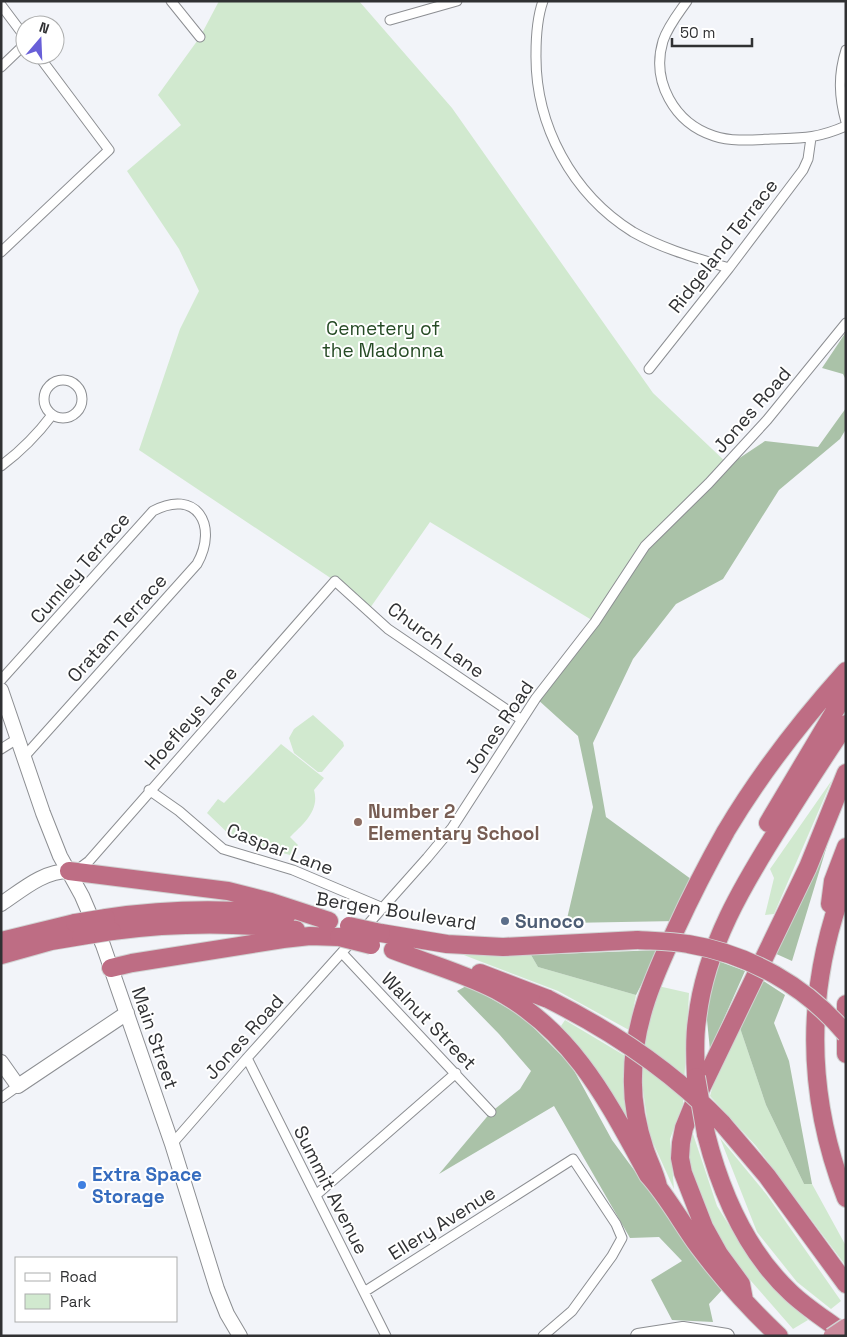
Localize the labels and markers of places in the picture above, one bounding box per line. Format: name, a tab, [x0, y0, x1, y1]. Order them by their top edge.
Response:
place label: Number 2 Elementary School	[368, 799, 540, 846]
marker: Number 2 Elementary School	[352, 816, 364, 828]
place label: Sunoco	[515, 909, 584, 934]
marker: Sunoco	[499, 915, 511, 927]
place label: Extra Space Storage	[92, 1162, 202, 1209]
marker: Extra Space Storage	[76, 1179, 88, 1191]

